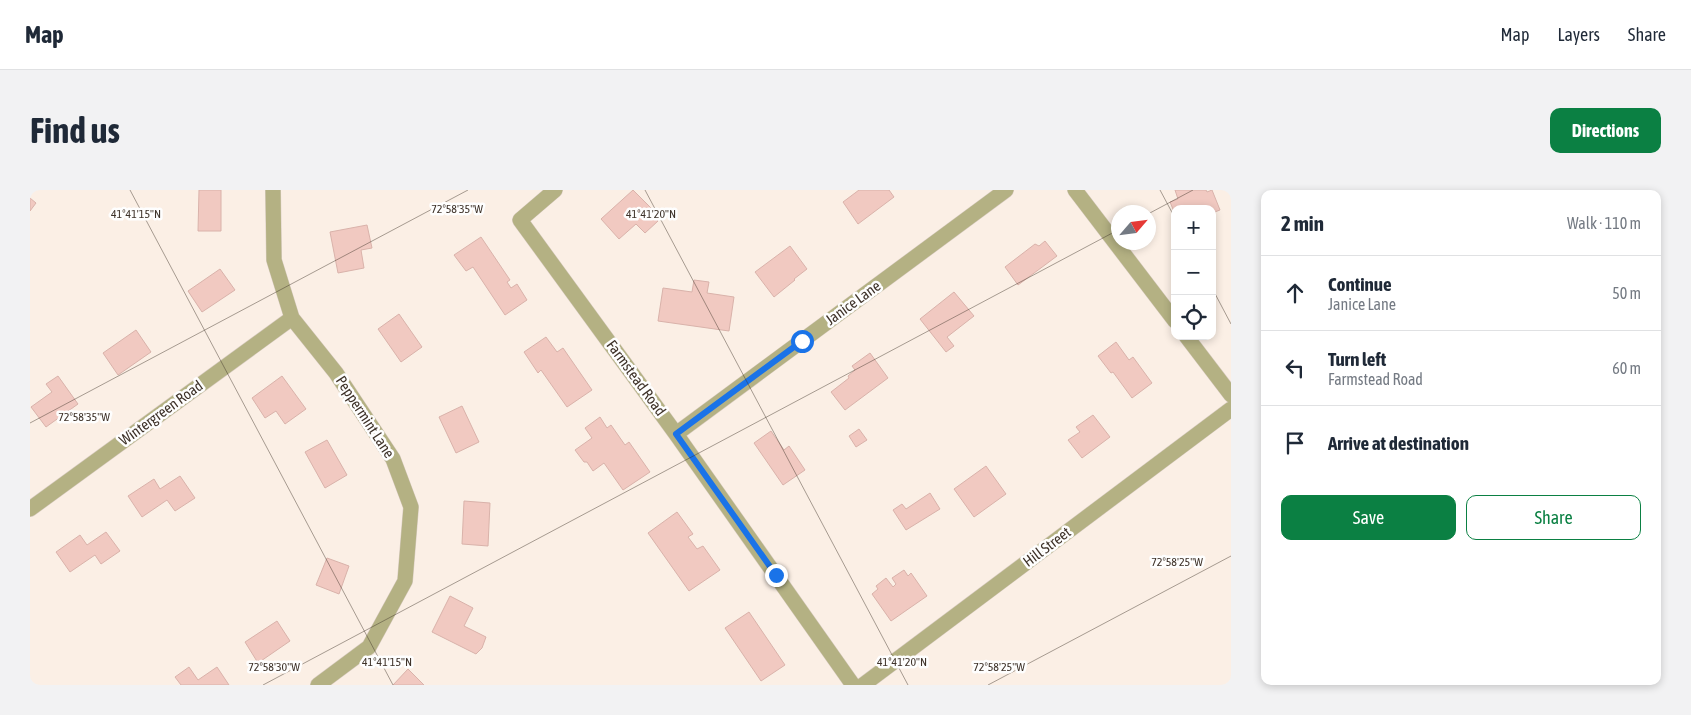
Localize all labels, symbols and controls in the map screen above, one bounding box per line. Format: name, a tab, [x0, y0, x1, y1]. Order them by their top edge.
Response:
text: Map	[25, 21, 64, 48]
text: Map	[1500, 24, 1529, 45]
text: Layers	[1557, 24, 1600, 45]
text: Share	[1628, 24, 1666, 45]
button: Directions	[1550, 108, 1661, 153]
text: Find us	[30, 110, 120, 150]
text: 72°58'35"W	[431, 202, 483, 216]
north arrow	[1111, 205, 1156, 250]
map controls	[1171, 205, 1216, 340]
button: +	[1171, 205, 1216, 250]
text: 41°41'15"N	[111, 207, 161, 221]
text: 41°41'20"N	[626, 207, 676, 221]
text: 2 min	[1281, 211, 1324, 235]
text: Walk · 110 m	[1567, 214, 1641, 232]
button: −	[1171, 250, 1216, 295]
text: Continue	[1328, 273, 1392, 295]
street label: Janice Lane	[822, 277, 884, 328]
icon: ahead	[1281, 279, 1309, 307]
text: 50 m	[1612, 284, 1641, 302]
button: locate	[1171, 295, 1216, 340]
text: Janice Lane	[1328, 295, 1396, 313]
route start	[791, 330, 814, 353]
street label: Farmstead Road	[603, 337, 669, 419]
text: Turn left	[1328, 348, 1386, 370]
icon: left	[1281, 354, 1309, 382]
text: 60 m	[1612, 359, 1641, 377]
text: Farmstead Road	[1328, 370, 1423, 388]
street label: Peppermint Lane	[333, 373, 398, 461]
street label: Wintergreen Road	[116, 377, 206, 449]
text: 72°58'35"W	[58, 410, 110, 424]
icon: arrive	[1281, 429, 1309, 457]
text: Arrive at destination	[1328, 432, 1469, 454]
button: Save	[1281, 495, 1456, 540]
button: Share	[1466, 495, 1641, 540]
street label: Hill Street	[1020, 523, 1074, 570]
text: 72°58'25"W	[1151, 555, 1203, 569]
route end	[765, 564, 788, 587]
text: 41°41'15"N	[362, 655, 412, 669]
text: 41°41'20"N	[877, 655, 927, 669]
text: 72°58'30"W	[248, 660, 300, 674]
text: 72°58'25"W	[973, 660, 1025, 674]

